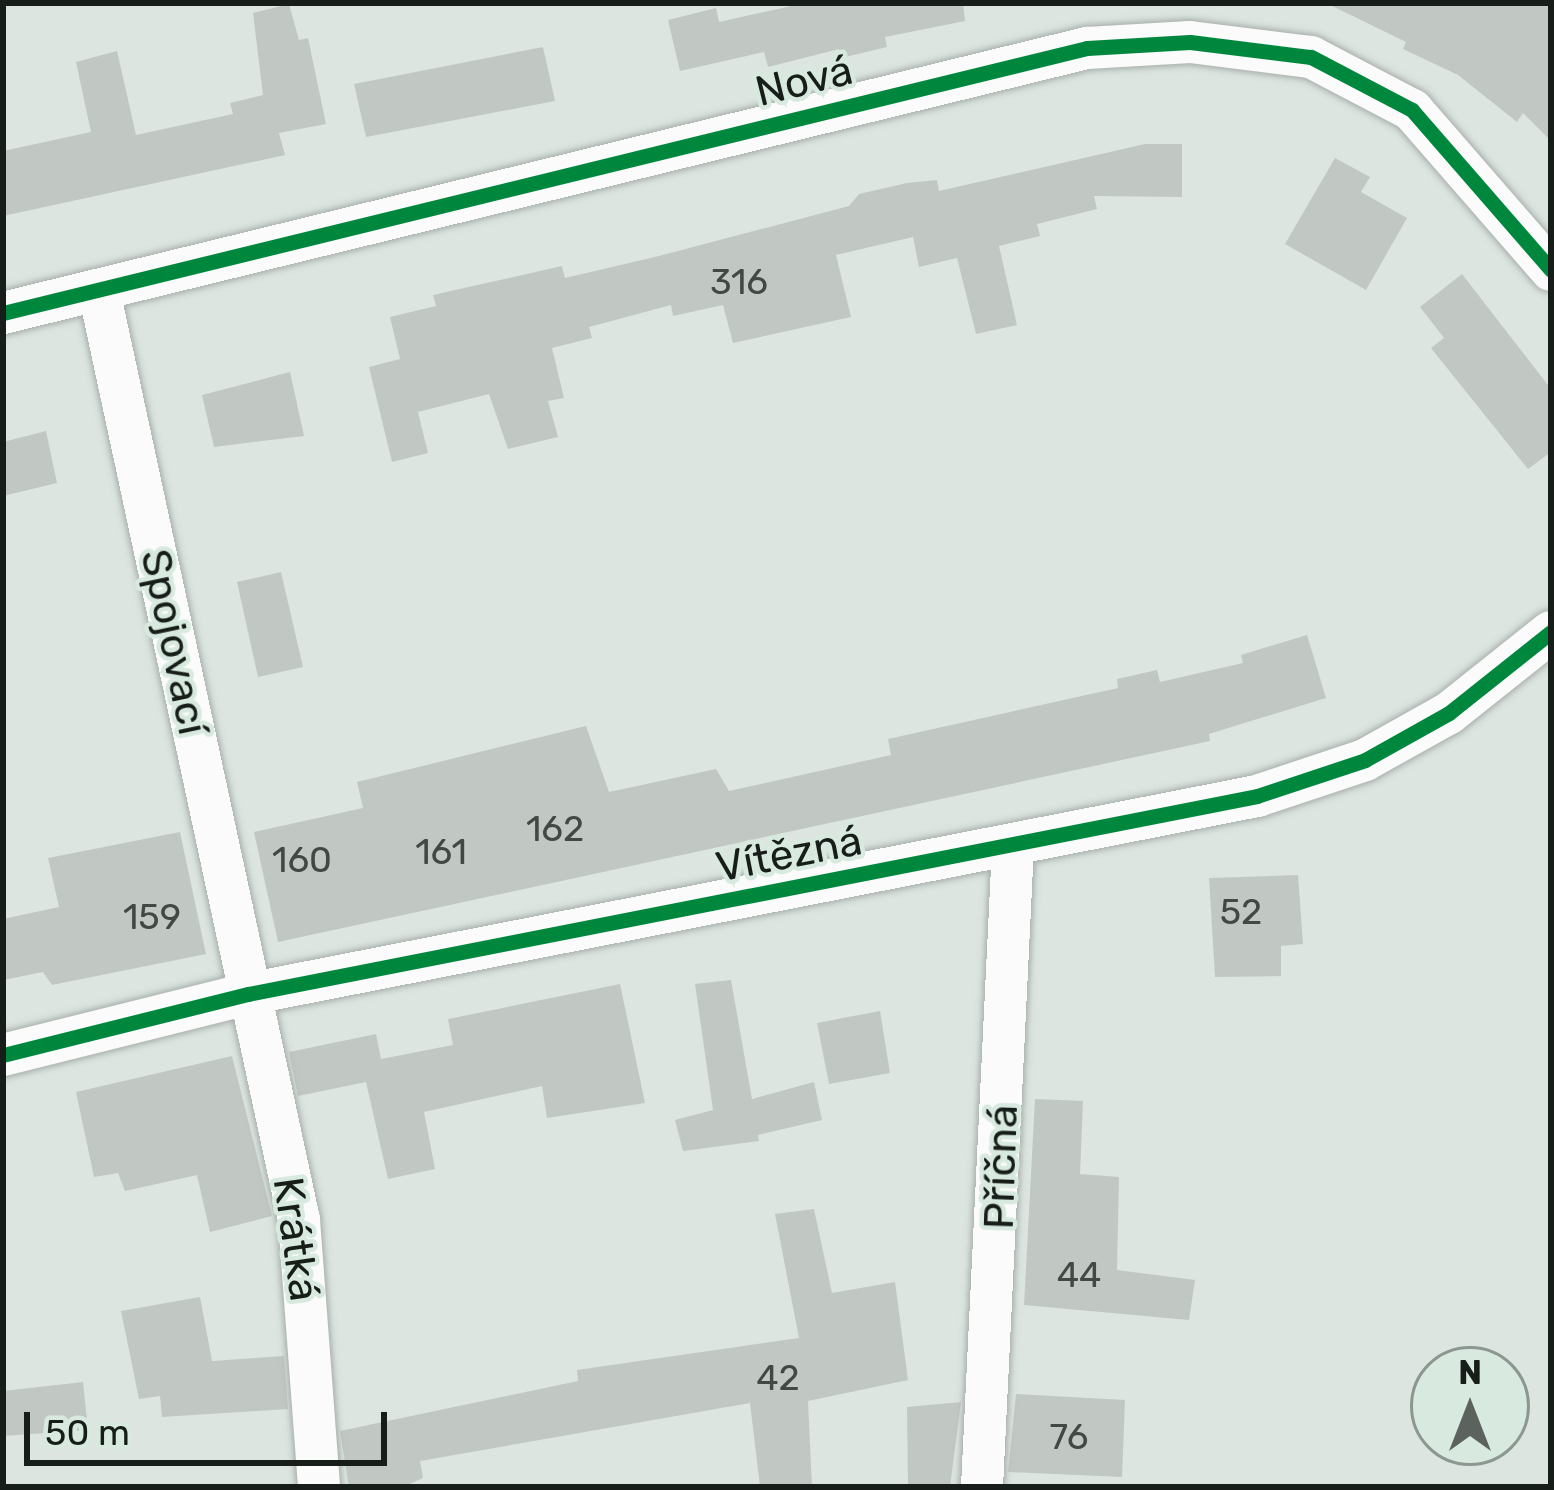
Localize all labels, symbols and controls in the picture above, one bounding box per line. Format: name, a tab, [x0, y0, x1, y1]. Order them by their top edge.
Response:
street label: Nová	[750, 45, 858, 117]
house number: 316	[710, 260, 768, 304]
street label: Spojovací	[130, 545, 218, 739]
house number: 162	[526, 807, 584, 851]
street label: Vítězná	[712, 815, 866, 893]
house number: 161	[415, 830, 467, 874]
house number: 160	[272, 838, 332, 882]
house number: 52	[1220, 890, 1262, 934]
house number: 159	[123, 895, 181, 939]
street label: Příčná	[974, 1104, 1028, 1230]
street label: Krátká	[262, 1174, 330, 1304]
house number: 44	[1057, 1253, 1101, 1297]
north arrow	[1410, 1346, 1530, 1466]
text: N	[1458, 1353, 1482, 1392]
house number: 42	[756, 1356, 800, 1400]
scale bar	[30, 1388, 393, 1462]
text: 50 m	[45, 1411, 130, 1454]
house number: 76	[1049, 1415, 1089, 1459]

